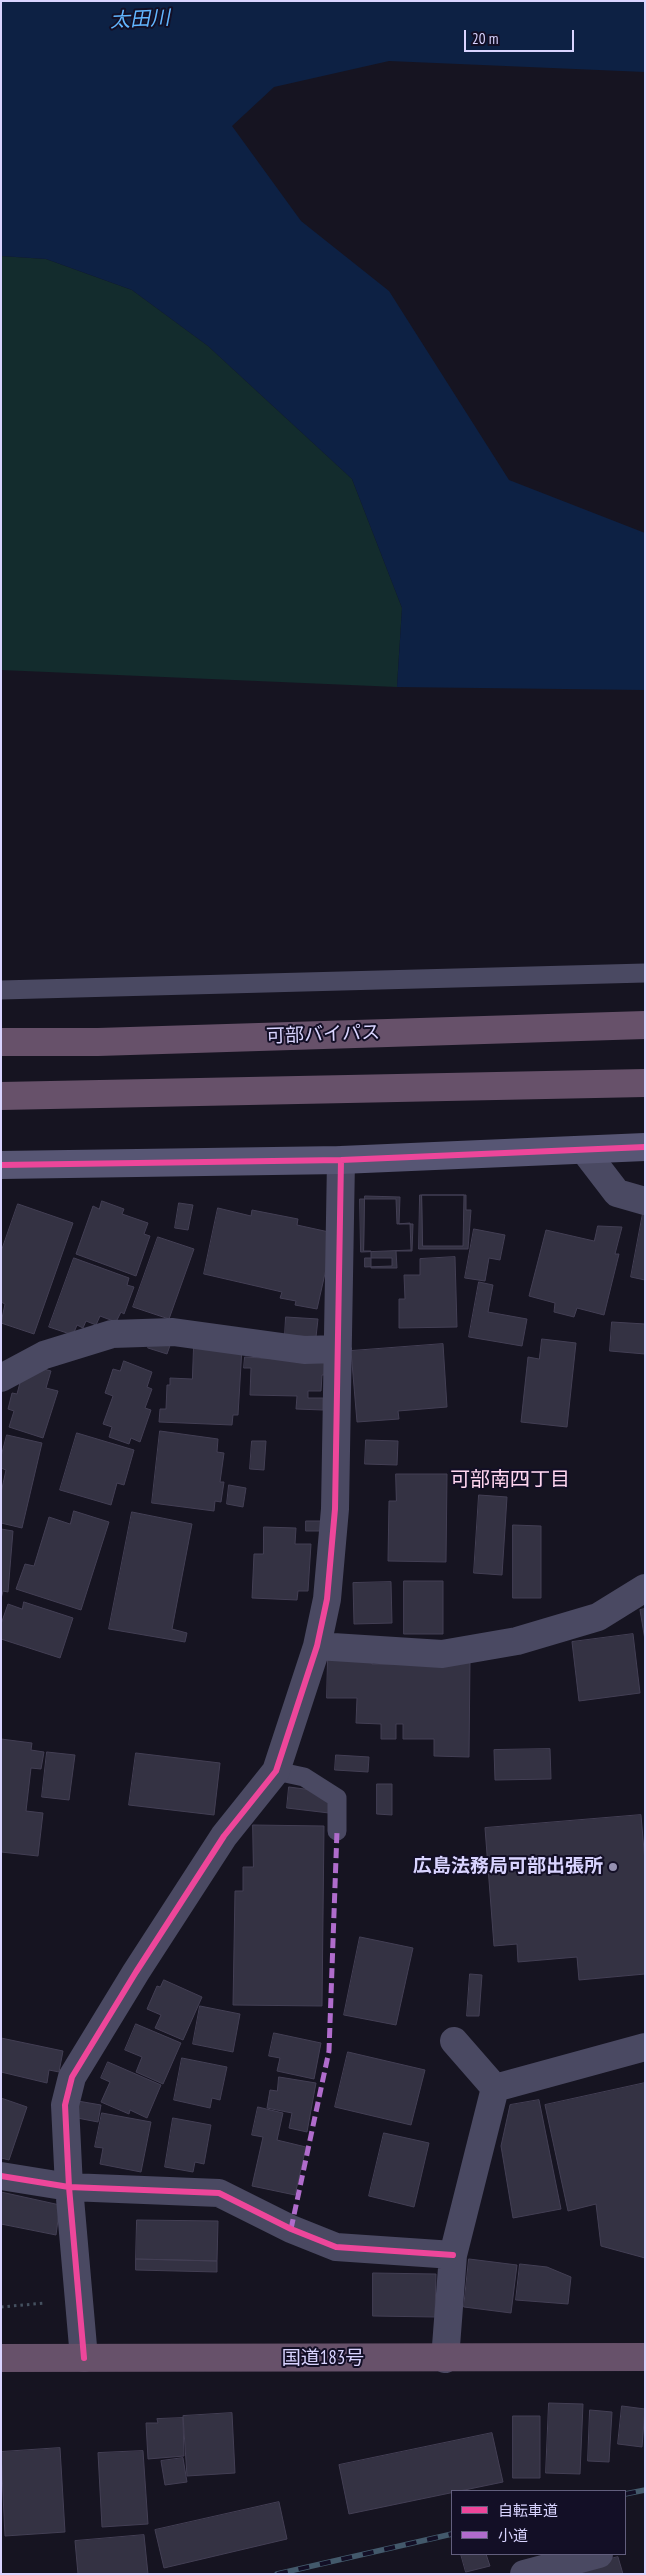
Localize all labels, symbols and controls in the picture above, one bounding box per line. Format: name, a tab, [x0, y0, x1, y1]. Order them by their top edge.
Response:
water label: 太田川	[109, 6, 171, 34]
scale bar	[466, 20, 576, 52]
text: 20 m	[472, 29, 498, 48]
street label: 可部バイパス	[266, 1022, 380, 1048]
district label: 可部南四丁目	[450, 1468, 570, 1492]
place label: 広島法務局可部出張所	[413, 1856, 603, 1878]
marker: 広島法務局可部出張所	[607, 1861, 619, 1873]
street label: 国道183号	[282, 2348, 364, 2370]
legend	[451, 2490, 626, 2555]
text: 自転車道	[498, 2501, 558, 2520]
text: 小道	[498, 2526, 528, 2545]

